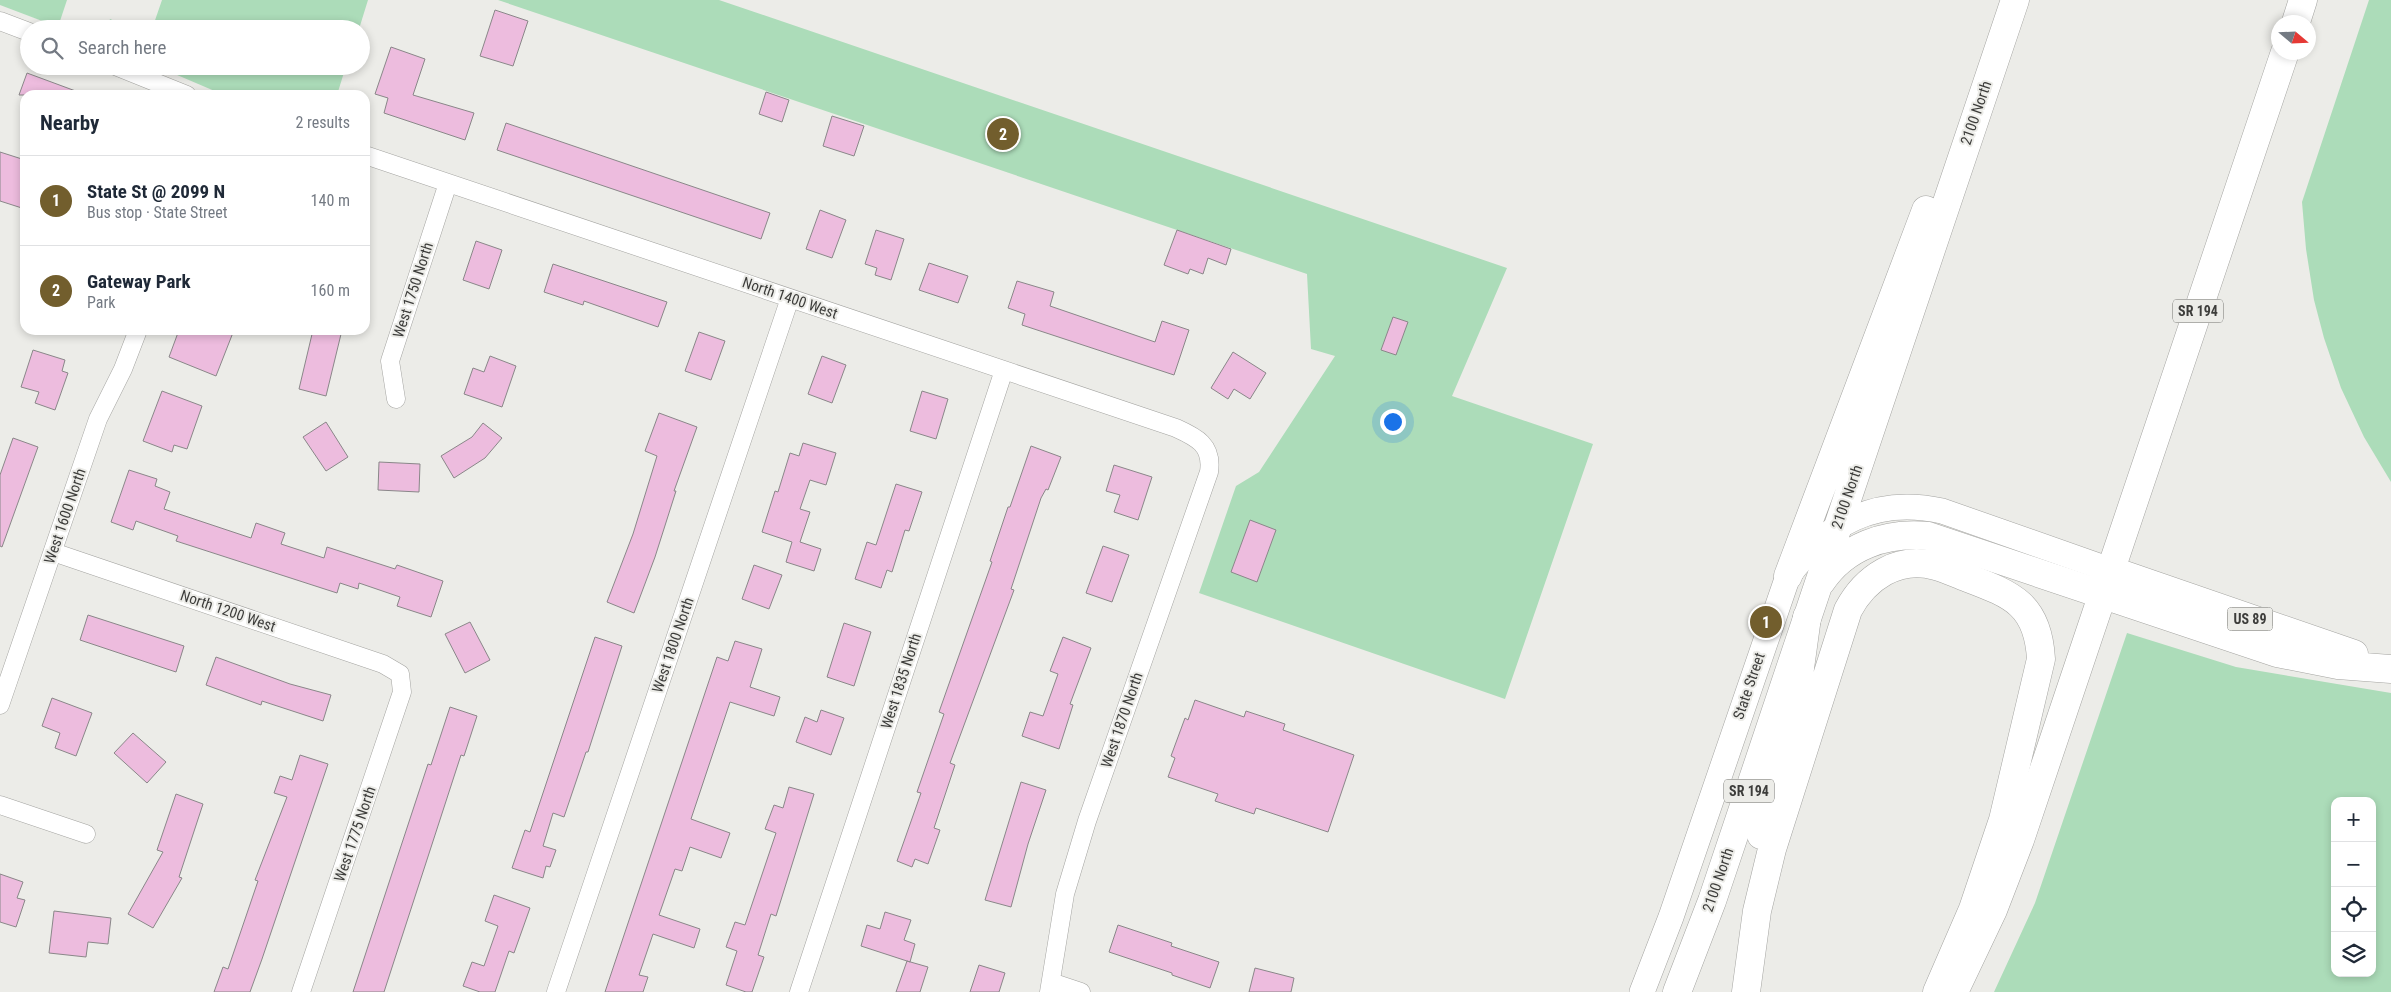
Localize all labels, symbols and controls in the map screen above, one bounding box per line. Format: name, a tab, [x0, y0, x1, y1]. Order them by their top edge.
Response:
north arrow	[2271, 15, 2316, 60]
search box	[20, 20, 370, 75]
icon: search	[38, 34, 66, 62]
text: Search here	[78, 36, 166, 59]
street label: 2100 North	[1957, 79, 1995, 147]
text: Nearby	[40, 111, 99, 135]
text: 2 results	[295, 113, 350, 132]
pin: 2	[987, 115, 1019, 153]
text: State St @ 2099 N	[87, 180, 225, 203]
text: 1	[52, 191, 60, 210]
text: 140 m	[311, 191, 350, 210]
text: Bus stop · State Street	[87, 203, 228, 222]
street label: West 1750 North	[389, 240, 437, 340]
text: Gateway Park	[87, 270, 191, 293]
street label: North 1400 West	[740, 273, 840, 323]
text: 2	[52, 281, 60, 300]
text: 160 m	[311, 281, 350, 300]
text: Park	[87, 293, 116, 312]
road number: SR 194	[2173, 300, 2223, 322]
your location	[1380, 409, 1406, 435]
street label: 2100 North	[1828, 463, 1866, 531]
street label: West 1600 North	[40, 466, 90, 566]
street label: North 1200 West	[178, 586, 278, 636]
street label: West 1800 North	[648, 595, 698, 695]
pin: 1	[1750, 603, 1782, 641]
road number: US 89	[2228, 608, 2272, 630]
street label: West 1835 North	[877, 631, 925, 731]
street label: State Street	[1729, 650, 1769, 722]
street label: West 1870 North	[1097, 670, 1147, 770]
road number: SR 194	[1724, 779, 1774, 802]
street label: West 1775 North	[330, 784, 380, 884]
map controls	[2331, 797, 2376, 977]
button: +	[2331, 797, 2376, 842]
button: −	[2331, 842, 2376, 887]
street label: 2100 North	[1699, 846, 1737, 914]
button: locate	[2331, 887, 2376, 932]
button: layers	[2331, 932, 2376, 977]

